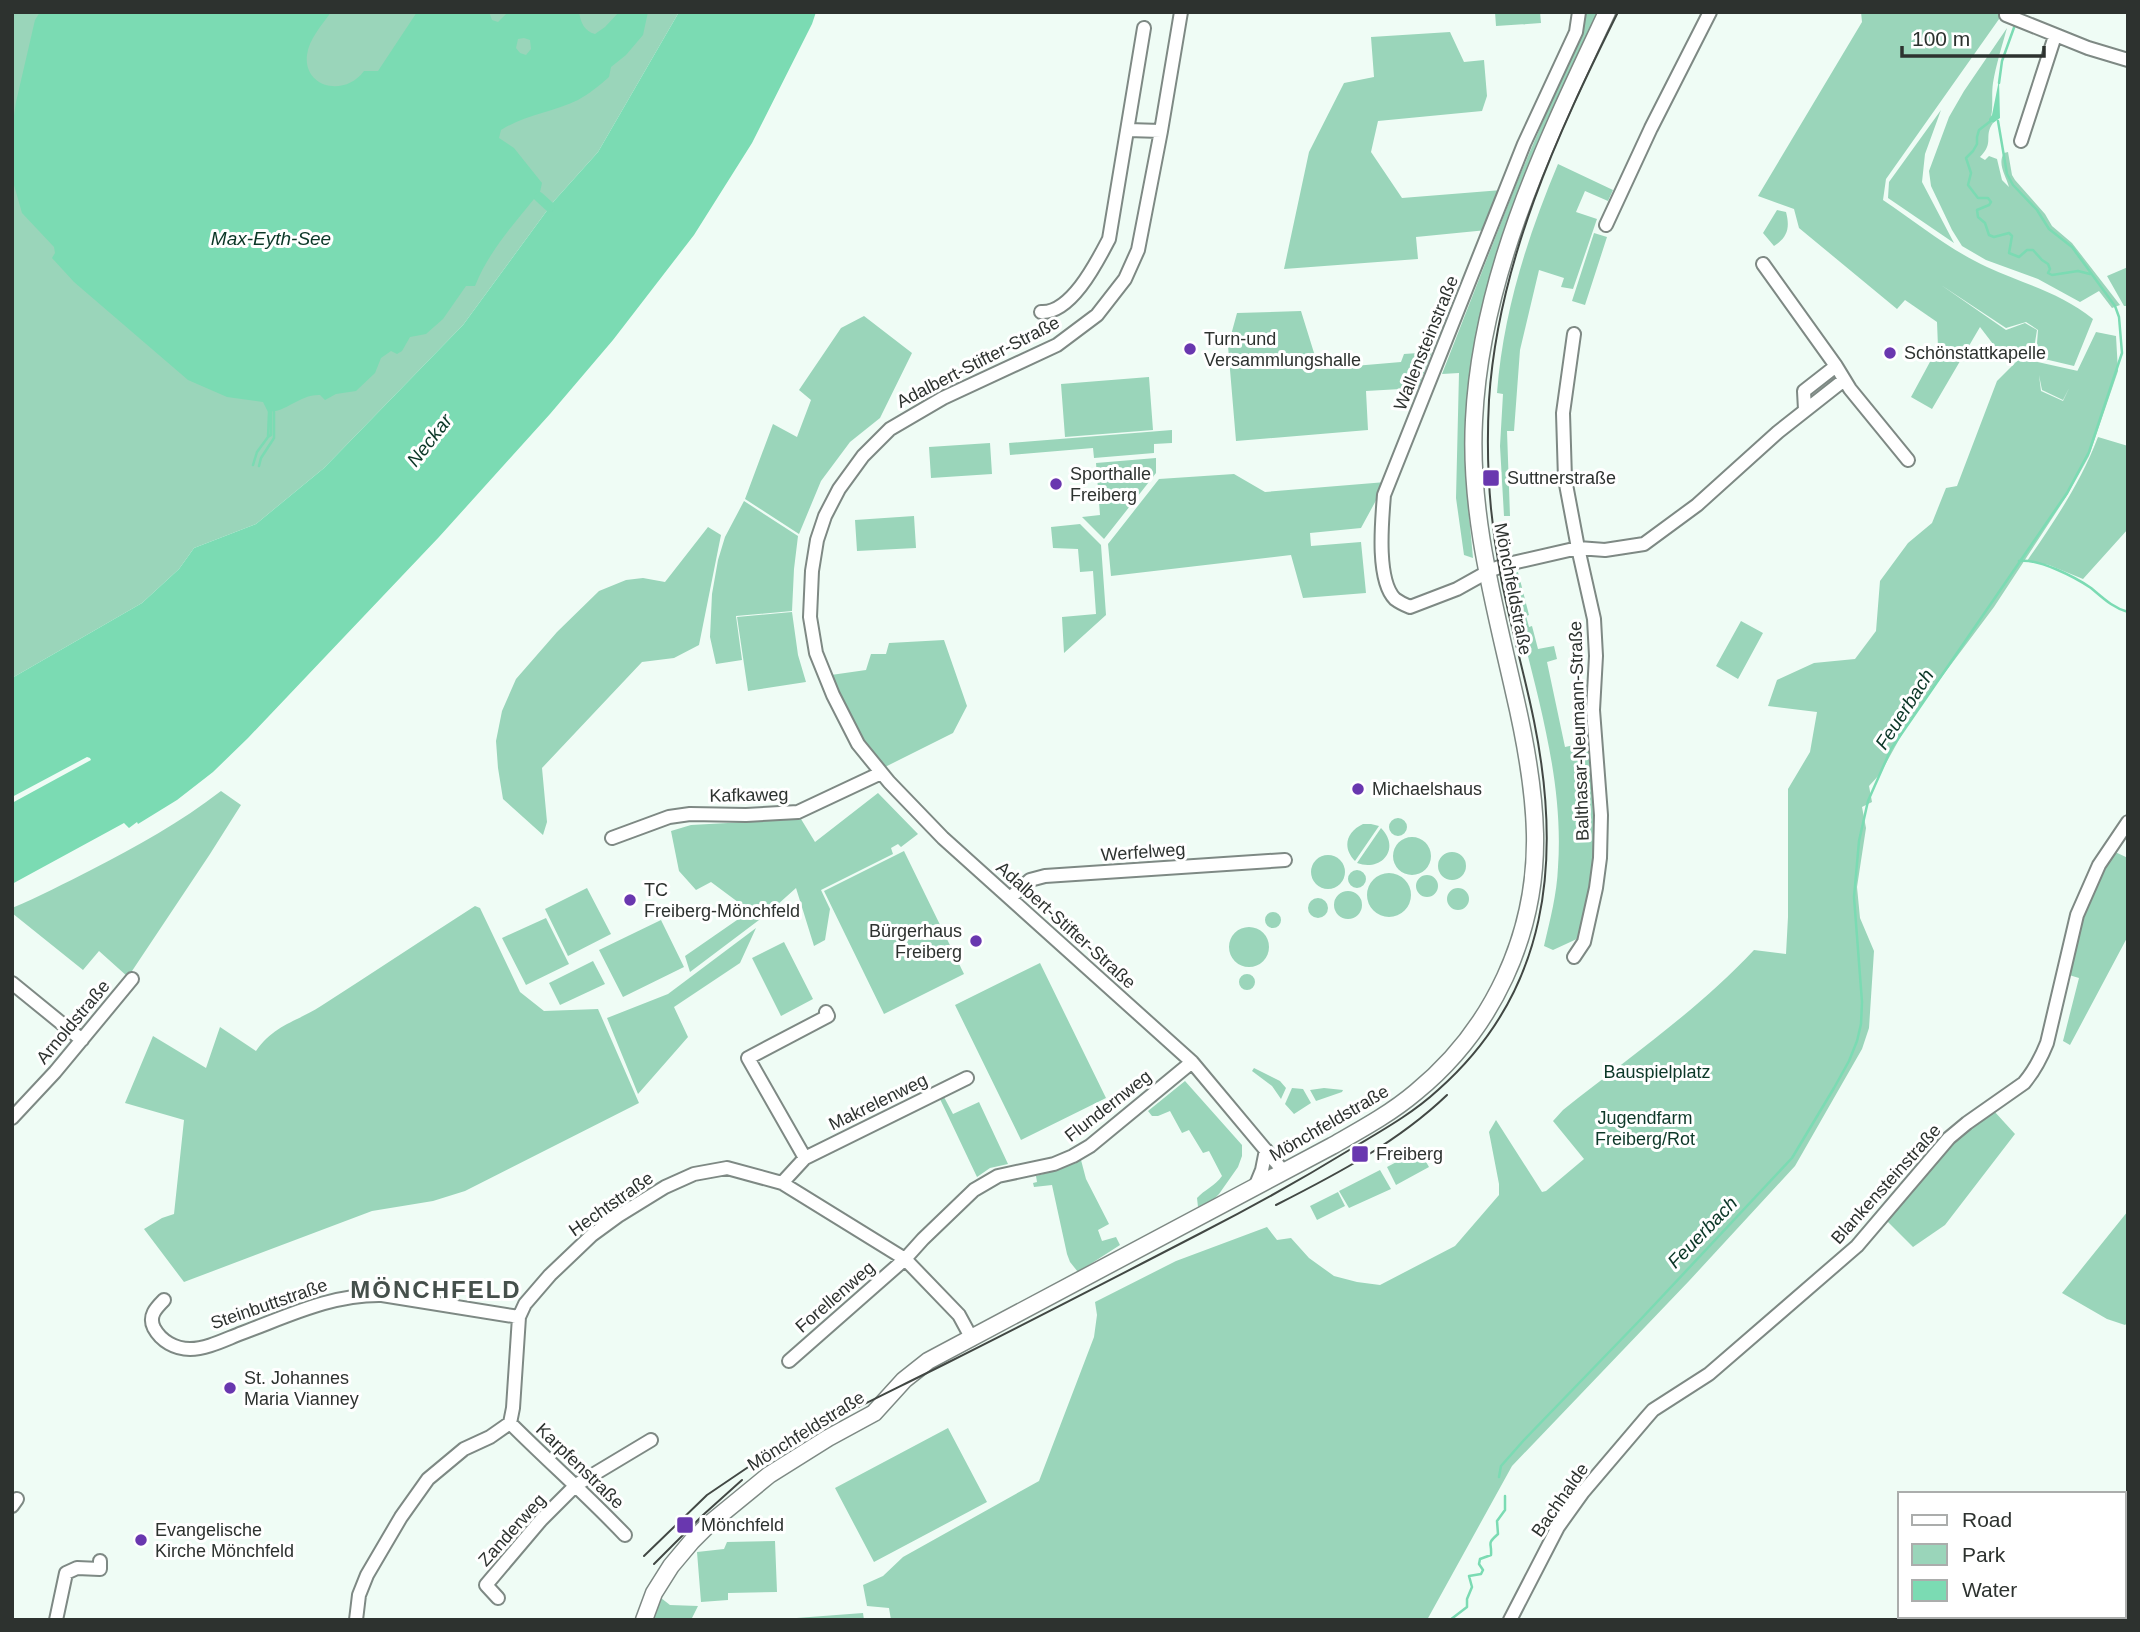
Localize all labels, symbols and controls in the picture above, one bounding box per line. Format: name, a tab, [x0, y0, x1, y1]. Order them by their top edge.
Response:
scale bar	[1902, 14, 2044, 58]
text: 100 m	[1912, 27, 1970, 50]
water label: Max-Eyth-See	[211, 228, 331, 249]
street label: Wallensteinstraße	[1390, 273, 1462, 413]
street label: Adalbert-Stifter-Straße	[893, 312, 1063, 412]
place label: Turn-und Versammlungshalle	[1204, 329, 1361, 370]
marker: Turn-und Versammlungshalle	[1182, 341, 1198, 357]
place label: Schönstattkapelle	[1904, 343, 2046, 363]
marker: Schönstattkapelle	[1882, 345, 1898, 361]
water label: Neckar	[403, 410, 457, 470]
place label: Sporthalle Freiberg	[1070, 464, 1151, 505]
marker: Suttnerstraße	[1481, 468, 1501, 488]
place label: Suttnerstraße	[1507, 468, 1616, 488]
marker: Sporthalle Freiberg	[1048, 476, 1064, 492]
street label: Mönchfeldstraße	[1490, 521, 1536, 657]
street label: Balthasar-Neumann-Straße	[1565, 621, 1593, 841]
water label: Feuerbach	[1871, 665, 1938, 753]
place label: Michaelshaus	[1372, 779, 1482, 799]
marker: Michaelshaus	[1350, 781, 1366, 797]
street label: Kafkaweg	[709, 784, 789, 806]
street label: Werfelweg	[1100, 839, 1186, 865]
street label: Adalbert-Stifter-Straße	[992, 857, 1140, 993]
place label: TC Freiberg-Mönchfeld	[644, 880, 800, 921]
marker: TC Freiberg-Mönchfeld	[622, 892, 638, 908]
place label: Bürgerhaus Freiberg	[869, 921, 962, 962]
marker: Bürgerhaus Freiberg	[968, 933, 984, 949]
street label: Arnoldstraße	[32, 976, 114, 1068]
park label: Bauspielplatz	[1603, 1062, 1711, 1082]
street label: Flundernweg	[1061, 1066, 1155, 1146]
street label: Makrelenweg	[826, 1070, 930, 1134]
street label: Mönchfeldstraße	[1266, 1081, 1392, 1165]
park label: Jugendfarm Freiberg/Rot	[1595, 1108, 1695, 1149]
street label: Blankensteinstraße	[1827, 1120, 1945, 1248]
marker: Freiberg	[1350, 1144, 1370, 1164]
place label: Freiberg	[1376, 1144, 1443, 1164]
street label: Hechtstraße	[565, 1168, 657, 1240]
water label: Feuerbach	[1663, 1192, 1741, 1272]
street label: Forellenweg	[791, 1257, 879, 1337]
street label: Steinbuttstraße	[208, 1275, 330, 1333]
district label: MÖNCHFELD	[350, 1276, 522, 1303]
place label: St. Johannes Maria Vianney	[244, 1368, 359, 1409]
marker: St. Johannes Maria Vianney	[222, 1380, 238, 1396]
street label: Mönchfeldstraße	[744, 1387, 868, 1475]
street label: Karpfenstraße	[532, 1419, 628, 1513]
street label: Bachhalde	[1527, 1459, 1593, 1541]
street label: Zanderweg	[474, 1490, 550, 1570]
legend	[1898, 1492, 2126, 1618]
text: Road	[1962, 1508, 2012, 1531]
marker: Mönchfeld	[675, 1515, 695, 1535]
place label: Mönchfeld	[701, 1515, 784, 1535]
place label: Evangelische Kirche Mönchfeld	[155, 1520, 294, 1561]
marker: Evangelische Kirche Mönchfeld	[133, 1532, 149, 1548]
text: Park	[1962, 1543, 2006, 1566]
text: Water	[1962, 1578, 2017, 1601]

